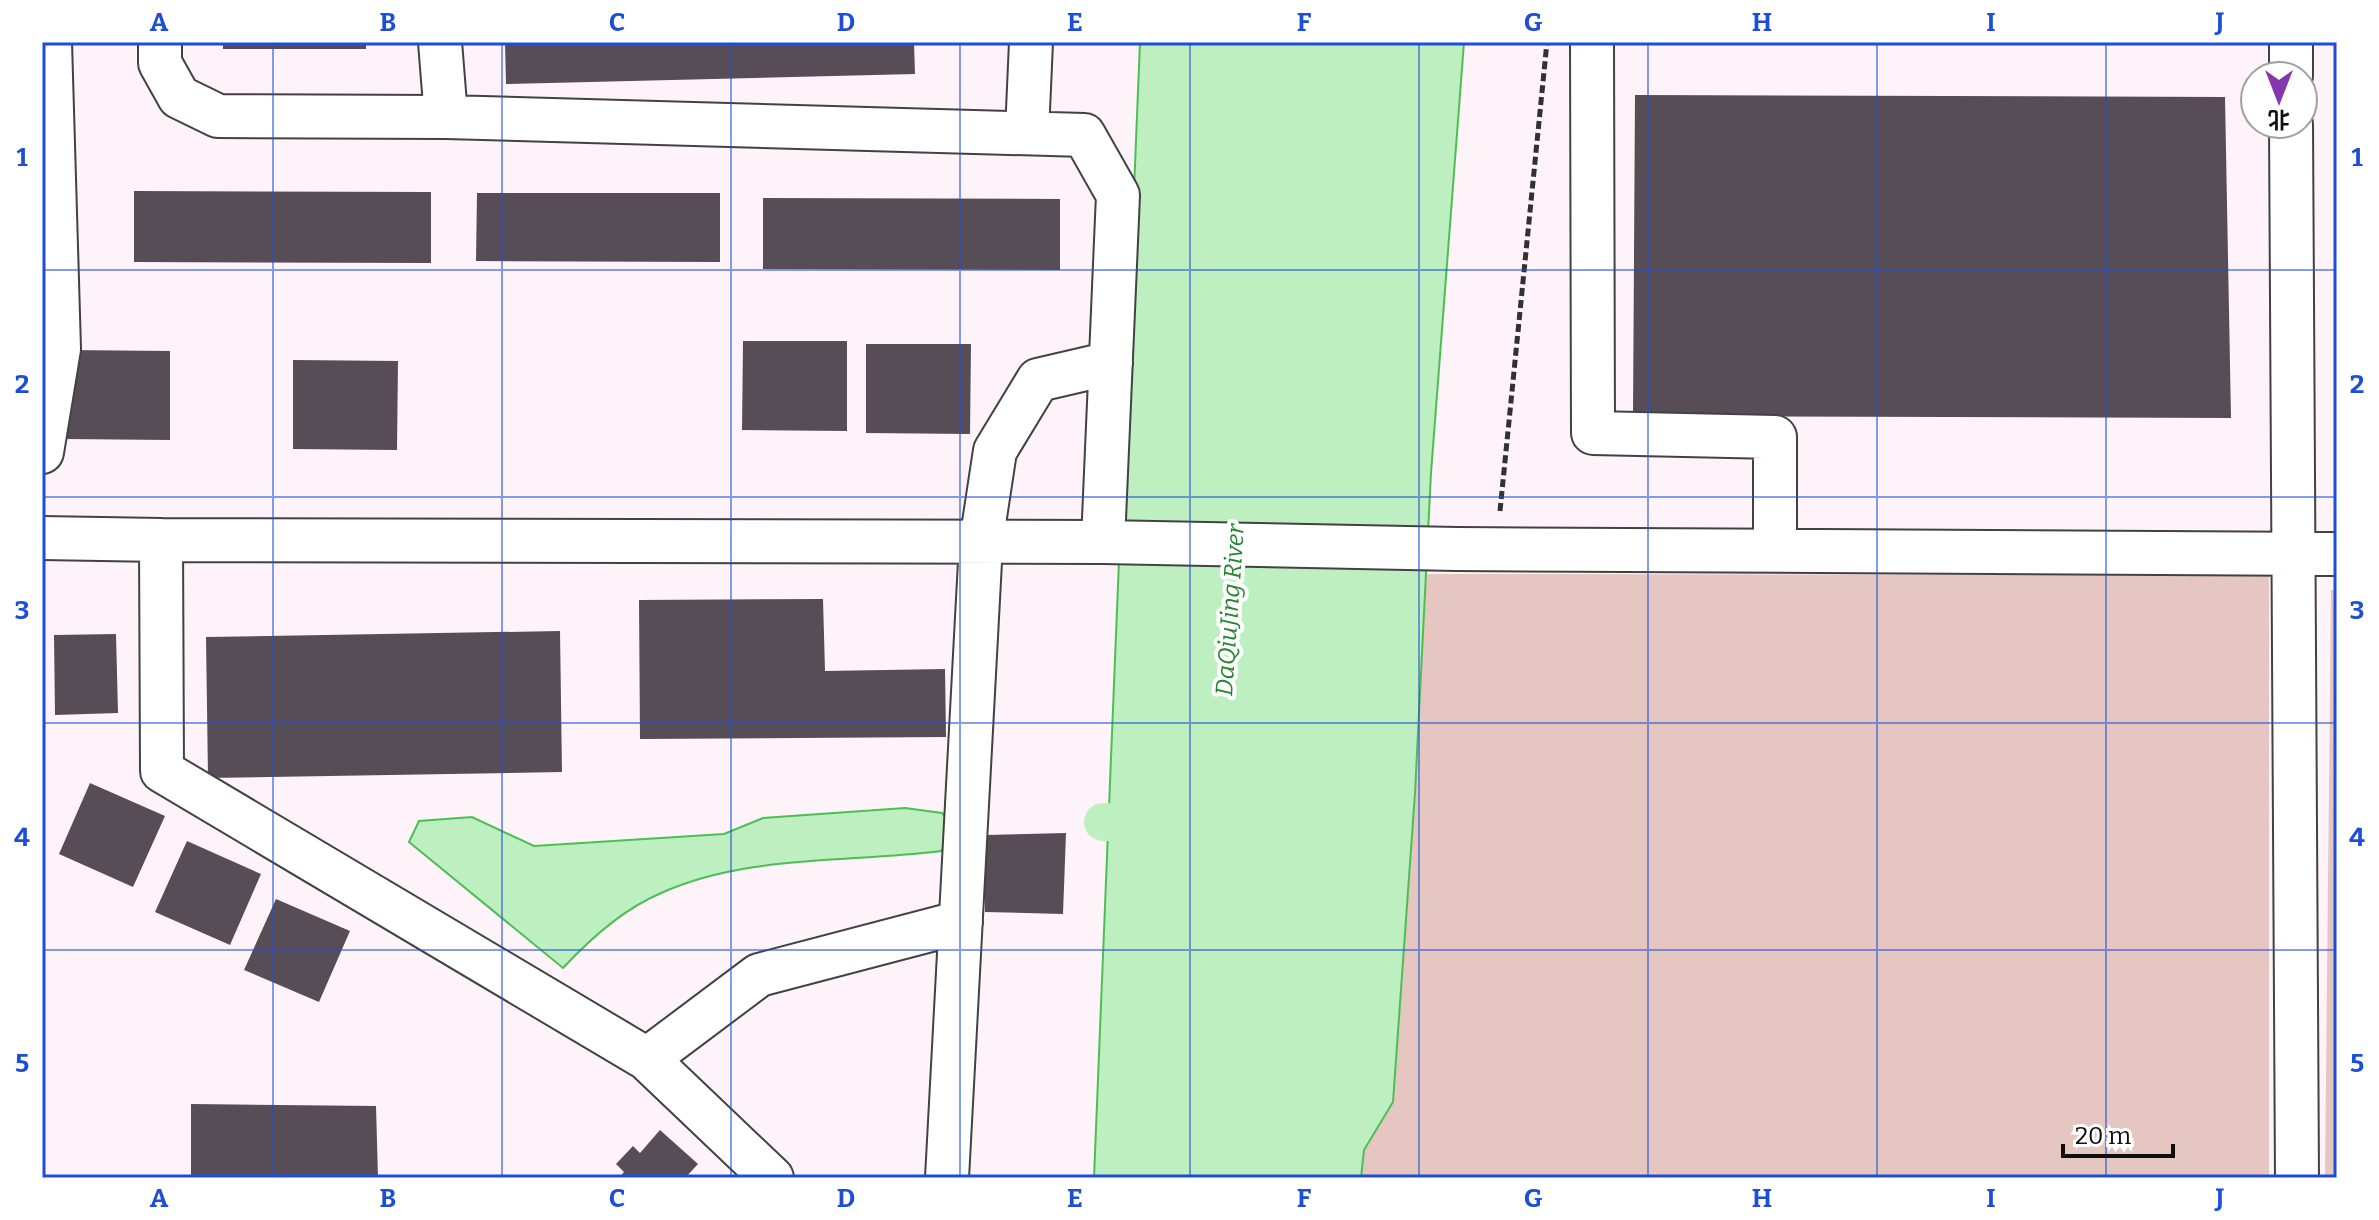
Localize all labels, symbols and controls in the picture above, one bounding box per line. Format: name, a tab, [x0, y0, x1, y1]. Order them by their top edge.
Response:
text: A	[150, 7, 169, 38]
text: B	[380, 7, 396, 38]
text: C	[609, 7, 625, 38]
text: D	[837, 7, 855, 38]
text: E	[1067, 7, 1083, 38]
text: F	[1297, 7, 1312, 38]
text: G	[1524, 7, 1543, 38]
text: H	[1752, 7, 1772, 38]
text: I	[1986, 7, 1996, 38]
text: J	[2214, 7, 2225, 38]
north arrow	[2239, 60, 2319, 140]
text: 北	[2268, 106, 2290, 133]
text: 1	[16, 142, 28, 173]
text: 1	[2351, 142, 2363, 173]
text: 2	[15, 369, 29, 400]
text: 2	[2350, 369, 2364, 400]
water label: DaQiuJing River	[1210, 522, 1250, 697]
text: 3	[15, 595, 29, 626]
text: 3	[2350, 595, 2364, 626]
text: 4	[14, 822, 30, 853]
text: 4	[2349, 822, 2365, 853]
text: 5	[15, 1048, 29, 1079]
text: 5	[2350, 1048, 2364, 1079]
scale bar	[2063, 1108, 2173, 1158]
text: 20 m	[2075, 1122, 2131, 1150]
text: A	[150, 1183, 169, 1214]
text: B	[380, 1183, 396, 1214]
text: C	[609, 1183, 625, 1214]
text: D	[837, 1183, 855, 1214]
text: E	[1067, 1183, 1083, 1214]
text: F	[1297, 1183, 1312, 1214]
text: G	[1524, 1183, 1543, 1214]
text: H	[1752, 1183, 1772, 1214]
text: I	[1986, 1183, 1996, 1214]
text: J	[2214, 1183, 2225, 1214]

